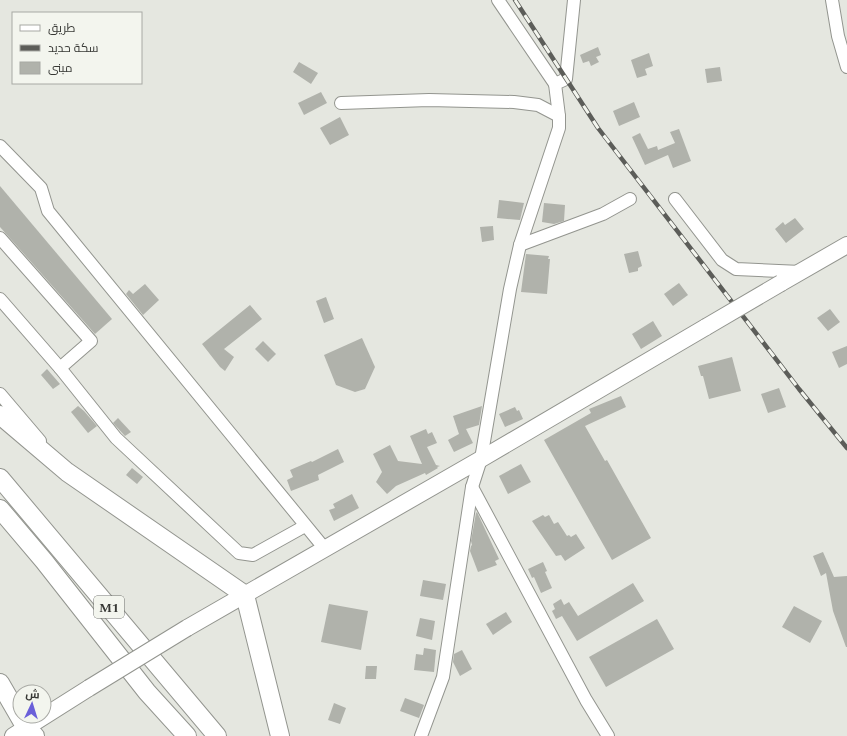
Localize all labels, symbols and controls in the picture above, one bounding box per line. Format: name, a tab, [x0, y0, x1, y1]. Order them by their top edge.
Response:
legend	[12, 12, 142, 84]
text: طريق	[48, 19, 76, 38]
text: سكة حديد	[48, 39, 99, 58]
text: مبنى	[48, 59, 73, 78]
road number: M1	[94, 596, 124, 618]
north arrow	[12, 684, 52, 724]
text: ش	[25, 686, 40, 703]

